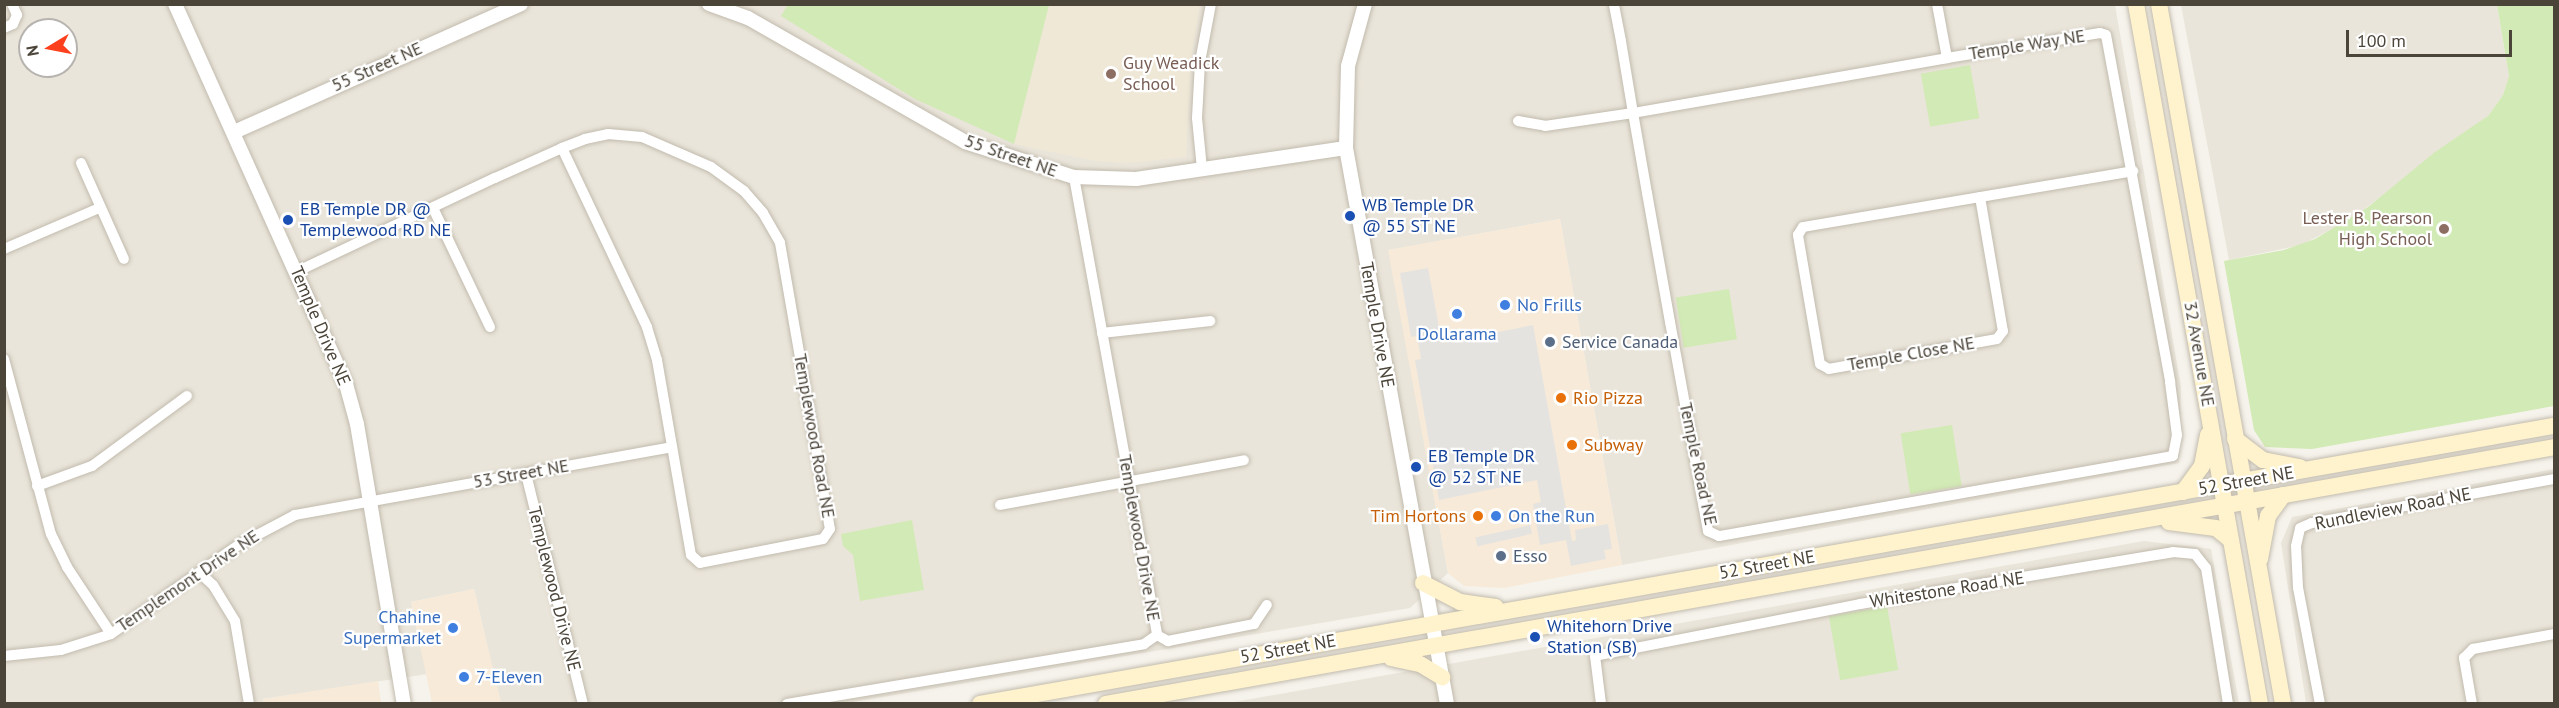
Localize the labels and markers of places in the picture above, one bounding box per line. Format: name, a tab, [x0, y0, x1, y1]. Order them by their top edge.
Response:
place label: Guy Weadick School	[1123, 53, 1220, 96]
marker: Guy Weadick School	[1104, 67, 1118, 81]
place label: WB Temple DR @ 55 ST NE	[1362, 195, 1475, 238]
place label: EB Temple DR @ Templewood RD NE	[300, 199, 451, 242]
place label: Lester B. Pearson High School	[2301, 208, 2432, 250]
marker: WB Temple DR @ 55 ST NE	[1343, 209, 1357, 223]
marker: EB Temple DR @ Templewood RD NE	[281, 213, 295, 227]
marker: Lester B. Pearson High School	[2437, 222, 2451, 236]
place label: No Frills	[1517, 294, 1582, 316]
marker: No Frills	[1498, 298, 1512, 312]
marker: Dollarama	[1450, 307, 1464, 321]
place label: Dollarama	[1417, 323, 1497, 345]
place label: Service Canada	[1562, 331, 1678, 353]
marker: Service Canada	[1543, 335, 1557, 349]
place label: Rio Pizza	[1573, 387, 1643, 409]
marker: Rio Pizza	[1554, 391, 1568, 405]
place label: Subway	[1584, 434, 1643, 456]
marker: Subway	[1565, 438, 1579, 452]
place label: EB Temple DR @ 52 ST NE	[1428, 446, 1536, 488]
marker: EB Temple DR @ 52 ST NE	[1409, 460, 1423, 474]
place label: Tim Hortons	[1370, 505, 1466, 527]
place label: On the Run	[1508, 505, 1595, 527]
marker: Tim Hortons	[1471, 509, 1485, 523]
marker: On the Run	[1489, 509, 1503, 523]
place label: Esso	[1513, 545, 1547, 567]
marker: Esso	[1494, 549, 1508, 563]
place label: Chahine Supermarket	[343, 607, 441, 650]
place label: Whitehorn Drive Station (SB)	[1547, 616, 1672, 658]
marker: Chahine Supermarket	[446, 621, 460, 635]
marker: Whitehorn Drive Station (SB)	[1528, 630, 1542, 644]
place label: 7-Eleven	[476, 666, 542, 688]
marker: 7-Eleven	[457, 670, 471, 684]

